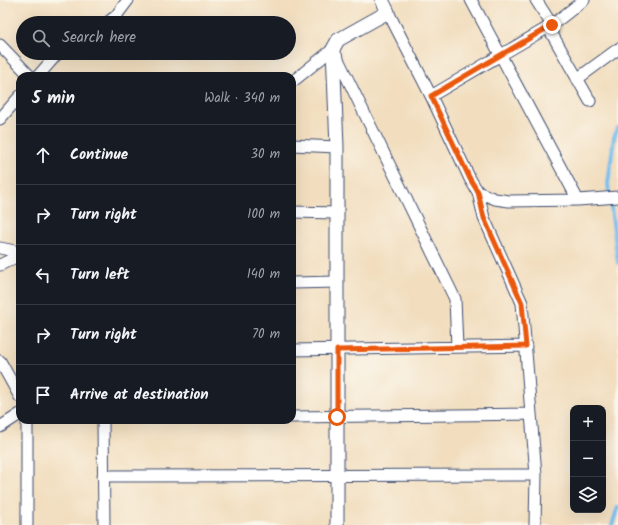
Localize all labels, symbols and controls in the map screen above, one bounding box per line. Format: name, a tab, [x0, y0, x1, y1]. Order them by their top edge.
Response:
search box	[16, 16, 296, 60]
route end	[543, 16, 561, 34]
text: Search here	[62, 26, 136, 50]
icon: search	[30, 27, 52, 49]
text: 5 min	[32, 85, 75, 112]
text: Walk · 340 m	[204, 88, 280, 109]
text: Continue	[70, 143, 128, 167]
icon: ahead	[32, 144, 54, 166]
text: 30 m	[251, 144, 280, 165]
text: Turn right	[70, 203, 137, 227]
icon: right	[32, 204, 54, 226]
text: 100 m	[247, 204, 280, 225]
text: Turn left	[70, 263, 130, 287]
icon: left	[32, 264, 54, 286]
text: 140 m	[247, 264, 280, 285]
text: Turn right	[70, 323, 137, 347]
icon: right	[32, 324, 54, 346]
text: 70 m	[252, 324, 280, 345]
text: Arrive at destination	[70, 383, 209, 407]
icon: arrive	[32, 384, 54, 406]
map controls	[570, 405, 606, 513]
button: +	[570, 405, 606, 441]
route start	[328, 408, 346, 426]
button: −	[570, 441, 606, 477]
button: layers	[570, 477, 606, 513]

